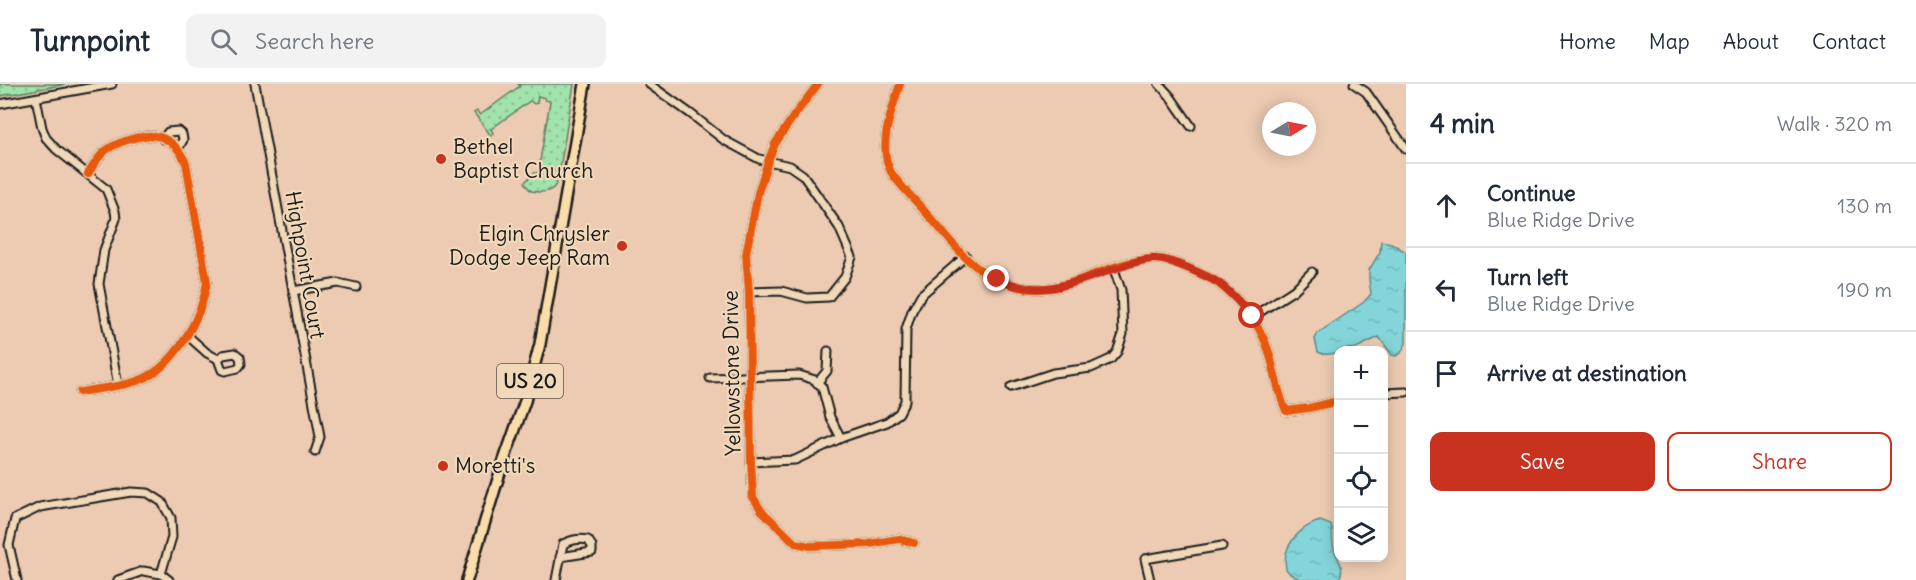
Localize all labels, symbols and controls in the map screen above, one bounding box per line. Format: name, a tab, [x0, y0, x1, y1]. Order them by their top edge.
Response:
search box	[186, 14, 606, 68]
text: Turnpoint	[30, 23, 150, 59]
icon: search	[207, 25, 240, 58]
text: Search here	[255, 27, 374, 55]
text: Home	[1559, 28, 1616, 55]
text: Map	[1649, 28, 1690, 55]
text: About	[1723, 28, 1779, 55]
text: Contact	[1812, 28, 1886, 55]
north arrow	[1262, 102, 1316, 156]
text: 4 min	[1430, 107, 1495, 140]
text: Walk · 320 m	[1777, 111, 1892, 136]
place label: Bethel Baptist Church	[453, 133, 593, 184]
marker: Bethel Baptist Church	[434, 152, 448, 166]
text: Continue	[1487, 179, 1576, 207]
street label: Highpoint Court	[279, 189, 332, 341]
icon: ahead	[1430, 189, 1463, 222]
text: 130 m	[1837, 193, 1892, 218]
text: Blue Ridge Drive	[1487, 207, 1635, 232]
place label: Elgin Chrysler Dodge Jeep Ram	[449, 220, 610, 271]
marker: Elgin Chrysler Dodge Jeep Ram	[615, 239, 629, 253]
text: Turn left	[1487, 263, 1568, 291]
route end	[983, 265, 1009, 291]
icon: left	[1430, 273, 1463, 306]
text: 190 m	[1837, 277, 1892, 302]
street label: Yellowstone Drive	[717, 290, 746, 456]
text: Blue Ridge Drive	[1487, 291, 1635, 316]
route start	[1238, 302, 1264, 328]
map controls	[1334, 346, 1388, 562]
button: +	[1334, 346, 1388, 400]
icon: arrive	[1430, 357, 1463, 390]
text: Arrive at destination	[1487, 359, 1687, 387]
road number: US 20	[497, 364, 563, 398]
button: −	[1334, 400, 1388, 454]
button: Save	[1430, 432, 1655, 491]
button: Share	[1667, 432, 1892, 491]
place label: Moretti's	[455, 452, 535, 479]
button: locate	[1334, 454, 1388, 508]
marker: Moretti's	[436, 459, 450, 473]
button: layers	[1334, 508, 1388, 562]

